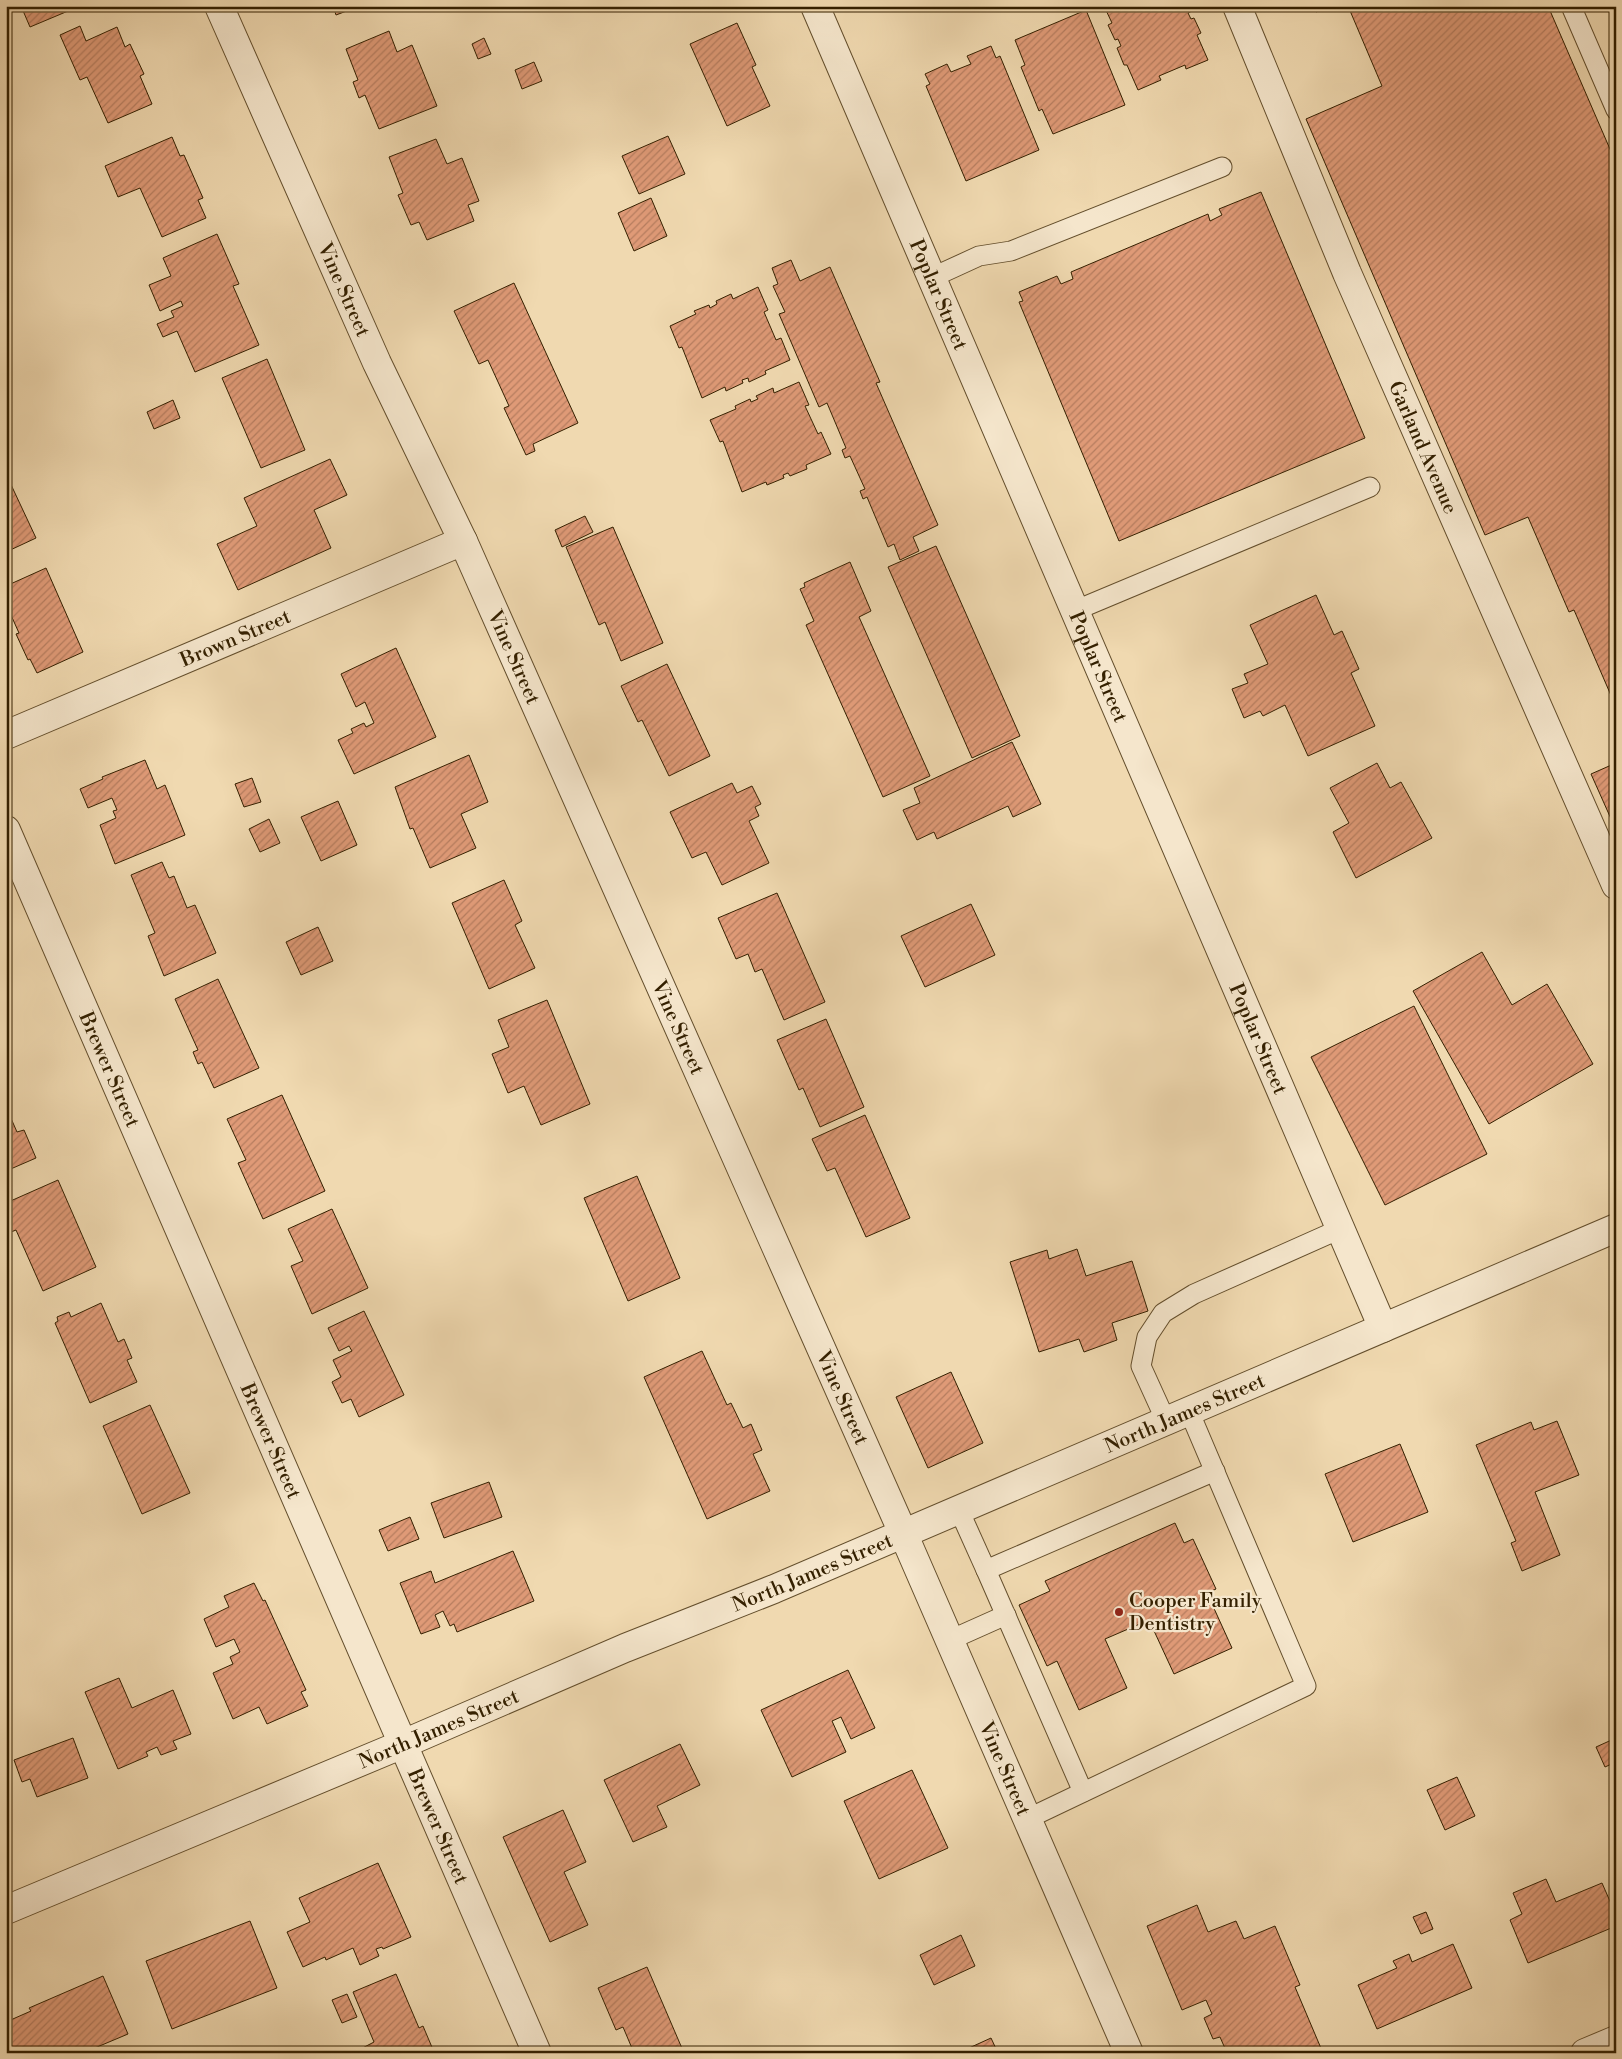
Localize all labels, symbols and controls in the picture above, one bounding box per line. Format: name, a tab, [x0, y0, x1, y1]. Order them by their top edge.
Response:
street label: Poplar Street	[903, 236, 972, 354]
street label: Vine Street	[311, 238, 375, 341]
street label: Garland Avenue	[1382, 377, 1462, 518]
street label: Brown Street	[176, 605, 295, 674]
street label: Vine Street	[481, 606, 545, 709]
street label: Poplar Street	[1063, 608, 1132, 726]
street label: Vine Street	[645, 976, 709, 1079]
street label: Poplar Street	[1222, 980, 1292, 1099]
street label: Brewer Street	[72, 1007, 145, 1132]
street label: Vine Street	[809, 1346, 873, 1449]
street label: North James Street	[1101, 1369, 1269, 1460]
street label: Brewer Street	[233, 1379, 306, 1503]
street label: North James Street	[729, 1529, 897, 1618]
place label: Cooper Family Dentistry	[1129, 1589, 1262, 1637]
marker: Cooper Family Dentistry	[1113, 1606, 1125, 1618]
street label: North James Street	[355, 1684, 523, 1775]
street label: Vine Street	[972, 1717, 1035, 1820]
street label: Brewer Street	[401, 1764, 473, 1888]

